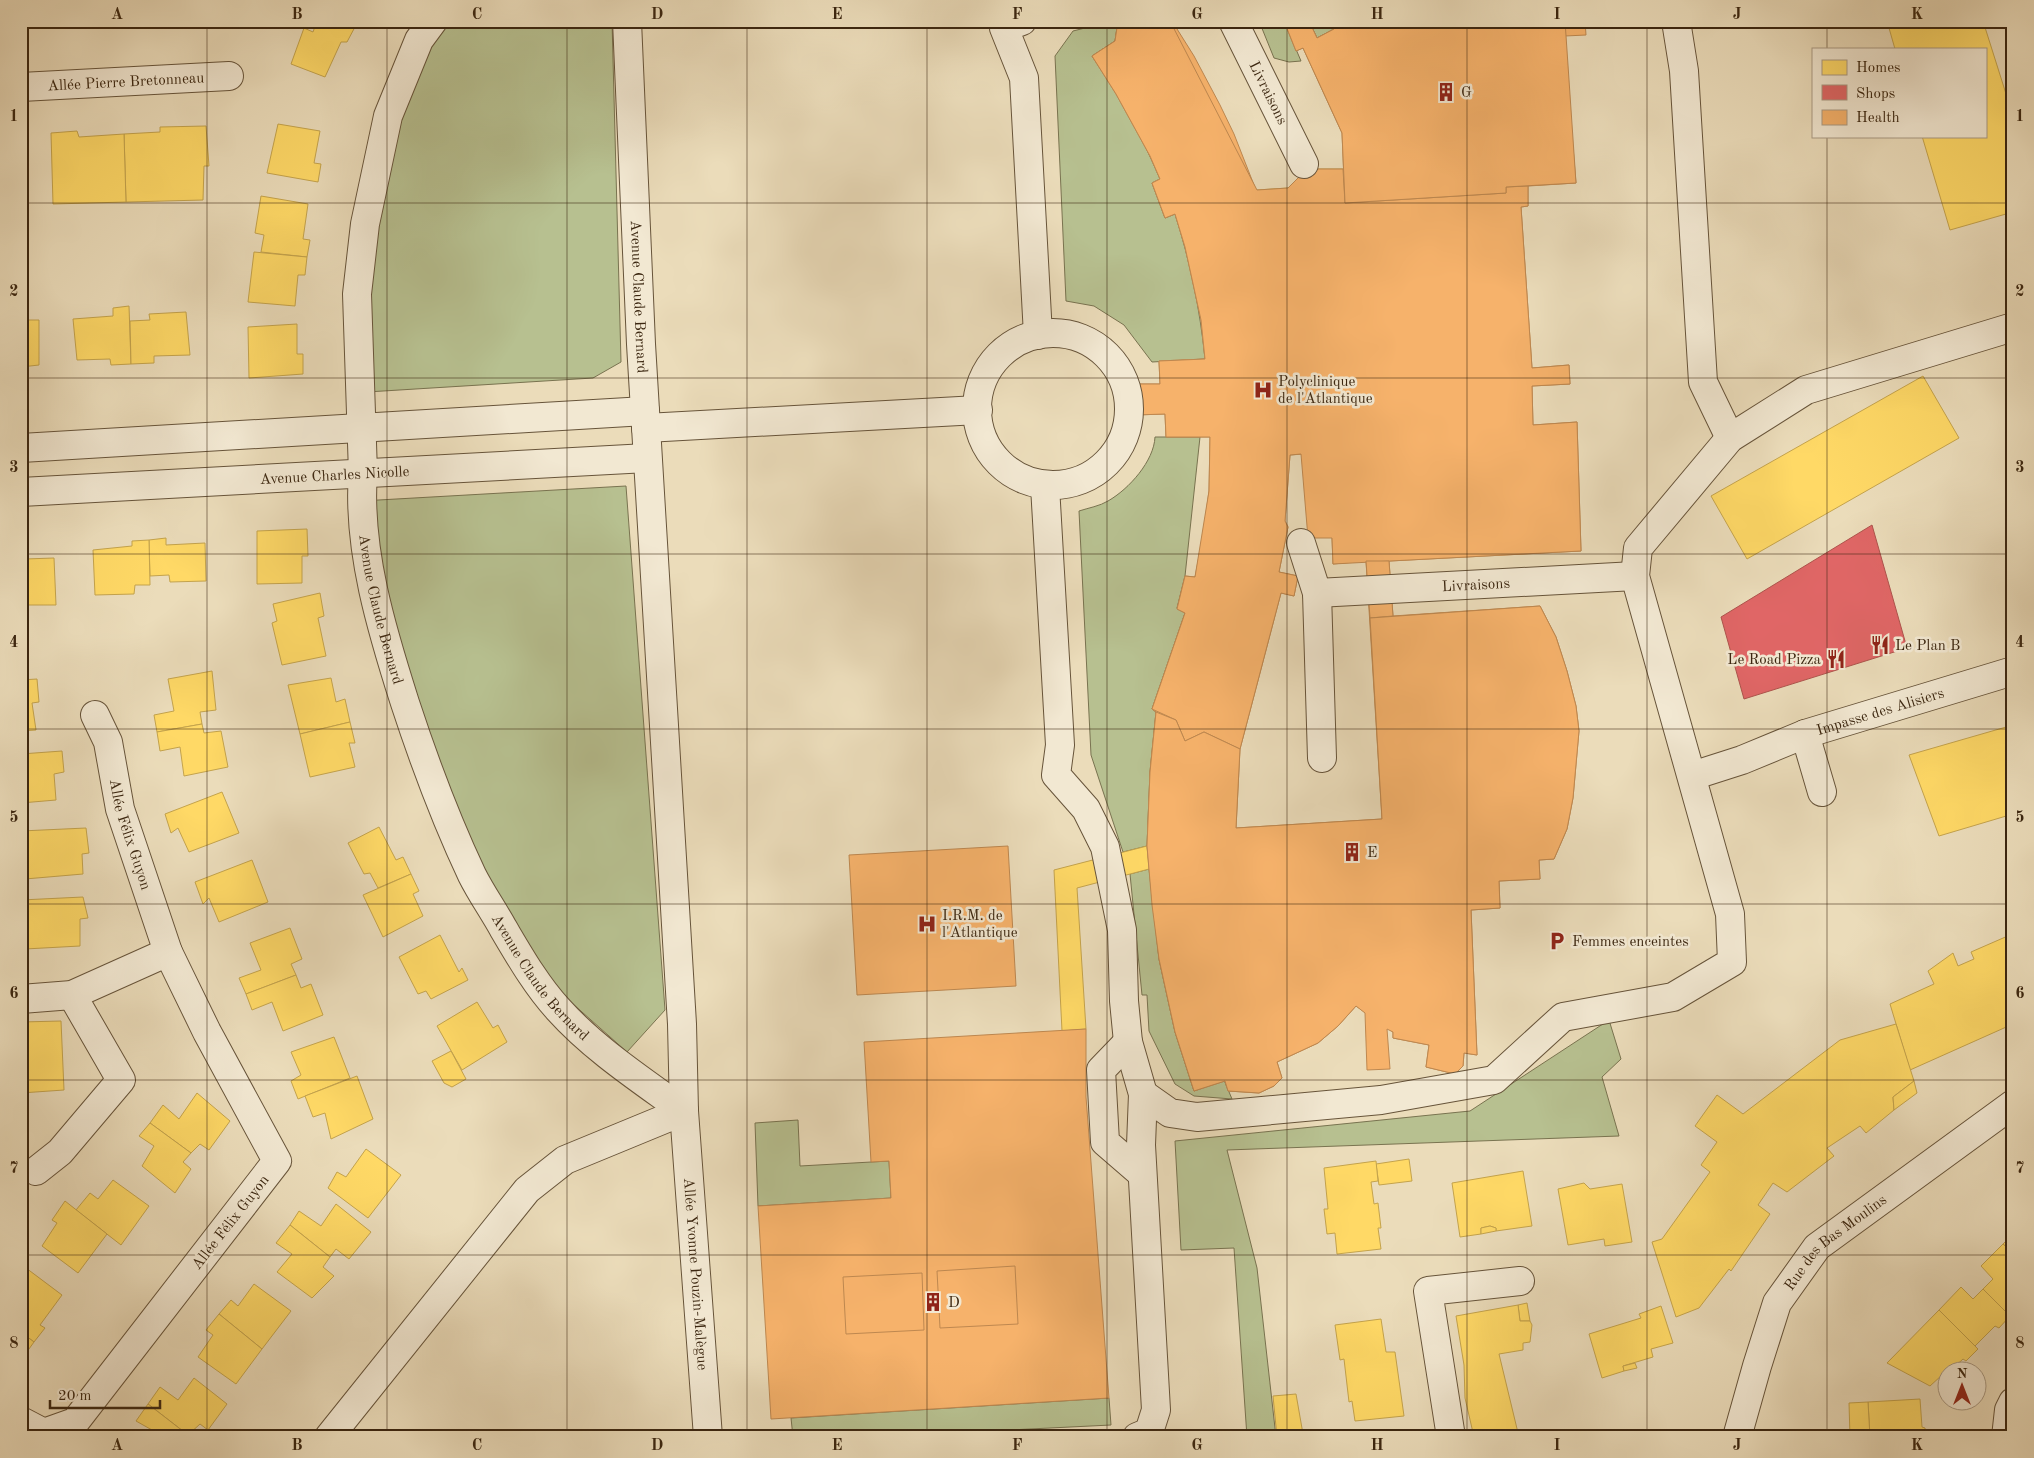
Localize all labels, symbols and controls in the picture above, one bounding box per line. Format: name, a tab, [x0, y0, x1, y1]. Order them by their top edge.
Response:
text: A	[111, 7, 123, 23]
text: B	[291, 7, 303, 23]
text: C	[472, 7, 482, 23]
text: D	[651, 7, 663, 23]
text: E	[831, 7, 843, 23]
text: F	[1012, 7, 1023, 23]
text: G	[1191, 7, 1203, 23]
text: H	[1370, 7, 1384, 23]
text: I	[1553, 7, 1561, 23]
text: J	[1733, 7, 1742, 23]
text: K	[1911, 7, 1923, 23]
legend	[1812, 48, 1986, 138]
street label: Livraisons	[1245, 59, 1289, 127]
text: Homes	[1856, 61, 1901, 76]
street label: Allée Pierre Bretonneau	[47, 71, 205, 95]
building icon: G	[1435, 81, 1457, 103]
place label: G	[1461, 86, 1472, 101]
text: Shops	[1856, 87, 1895, 102]
text: 1	[9, 109, 19, 125]
text: 1	[2015, 109, 2025, 125]
text: Health	[1856, 111, 1900, 126]
street label: Avenue Claude Bernard	[627, 220, 649, 374]
text: 2	[9, 284, 19, 300]
text: 2	[2015, 284, 2025, 300]
place label: Polyclinique de l'Atlantique	[1278, 375, 1373, 407]
hospital icon: Polyclinique de l'Atlantique	[1252, 379, 1274, 401]
text: 3	[9, 460, 19, 476]
text: 3	[2015, 460, 2025, 476]
street label: Avenue Charles Nicolle	[259, 465, 410, 488]
street label: Avenue Claude Bernard	[355, 534, 405, 687]
street label: Livraisons	[1441, 577, 1510, 595]
restaurant icon: Le Plan B	[1869, 634, 1891, 656]
text: 4	[9, 635, 19, 651]
text: 4	[2015, 635, 2025, 651]
place label: Le Plan B	[1895, 639, 1960, 654]
restaurant icon: Le Road Pizza	[1825, 648, 1847, 670]
place label: Le Road Pizza	[1727, 653, 1822, 668]
street label: Impasse des Alisiers	[1815, 686, 1946, 739]
street label: Allée Félix Guyon	[106, 778, 153, 892]
text: 5	[9, 810, 19, 826]
text: 5	[2015, 810, 2025, 826]
building icon: E	[1341, 841, 1363, 863]
place label: E	[1367, 846, 1377, 861]
place label: I.R.M. de l'Atlantique	[942, 909, 1018, 941]
street label: Avenue Claude Bernard	[488, 912, 591, 1044]
hospital icon: I.R.M. de l'Atlantique	[916, 913, 938, 935]
parking icon: Femmes enceintes	[1546, 930, 1568, 952]
place label: Femmes enceintes	[1572, 935, 1689, 950]
text: 6	[9, 986, 19, 1002]
text: 6	[2015, 986, 2025, 1002]
text: 7	[9, 1161, 19, 1177]
text: 7	[2015, 1161, 2025, 1177]
street label: Allée Félix Guyon	[190, 1173, 273, 1273]
street label: Allée Yvonne Pouzin-Malègue	[680, 1177, 709, 1371]
street label: Rue des Bas Moulins	[1782, 1193, 1890, 1294]
building icon: D	[922, 1291, 944, 1313]
place label: D	[948, 1296, 960, 1311]
text: 8	[9, 1336, 19, 1352]
text: 8	[2015, 1336, 2025, 1352]
north arrow	[1936, 1360, 1986, 1410]
text: N	[1957, 1367, 1968, 1381]
scale bar	[50, 1378, 160, 1410]
text: 20 m	[58, 1389, 92, 1404]
text: A	[111, 1438, 123, 1454]
text: B	[291, 1438, 303, 1454]
text: C	[472, 1438, 482, 1454]
text: D	[651, 1438, 663, 1454]
text: E	[831, 1438, 843, 1454]
text: F	[1012, 1438, 1023, 1454]
text: G	[1191, 1438, 1203, 1454]
text: H	[1370, 1438, 1384, 1454]
text: I	[1553, 1438, 1561, 1454]
text: J	[1733, 1438, 1742, 1454]
text: K	[1911, 1438, 1923, 1454]

